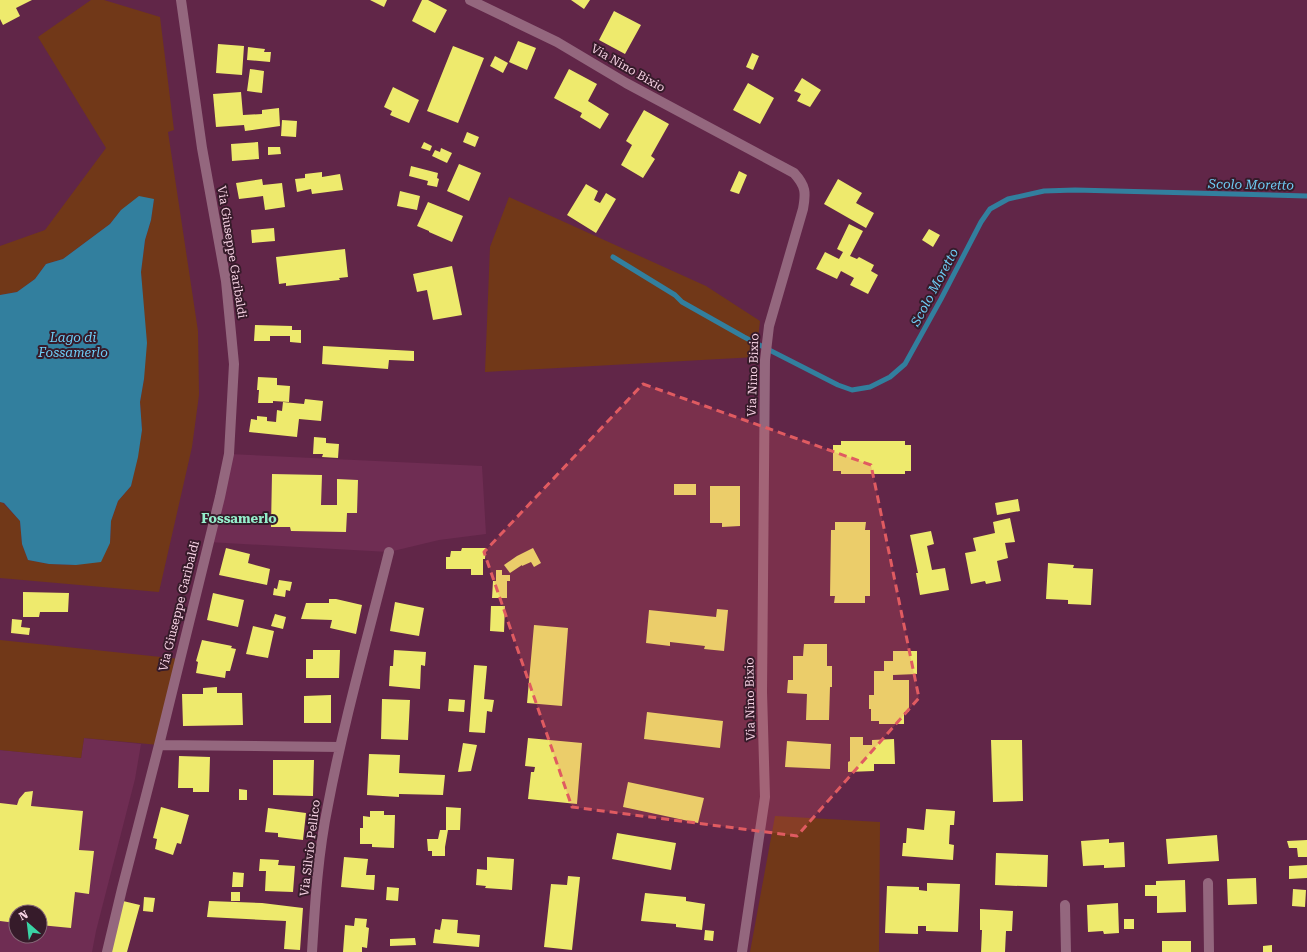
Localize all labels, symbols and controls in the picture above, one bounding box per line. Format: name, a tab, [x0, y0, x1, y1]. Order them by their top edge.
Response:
street label: Via Nino Bixio	[588, 41, 668, 95]
water label: Scolo Moretto	[1207, 176, 1294, 193]
street label: Via Giuseppe Garibaldi	[215, 185, 249, 319]
water label: Scolo Moretto	[907, 246, 961, 330]
water label: Lago di Fossamerlo	[37, 330, 108, 360]
street label: Via Nino Bixio	[745, 333, 761, 417]
district label: Fossamerlo	[201, 511, 277, 526]
street label: Via Giuseppe Garibaldi	[156, 539, 202, 673]
street label: Via Nino Bixio	[742, 657, 758, 741]
street label: Via Silvio Pellico	[297, 799, 323, 897]
north arrow	[8, 904, 48, 944]
text: N	[17, 908, 31, 923]

